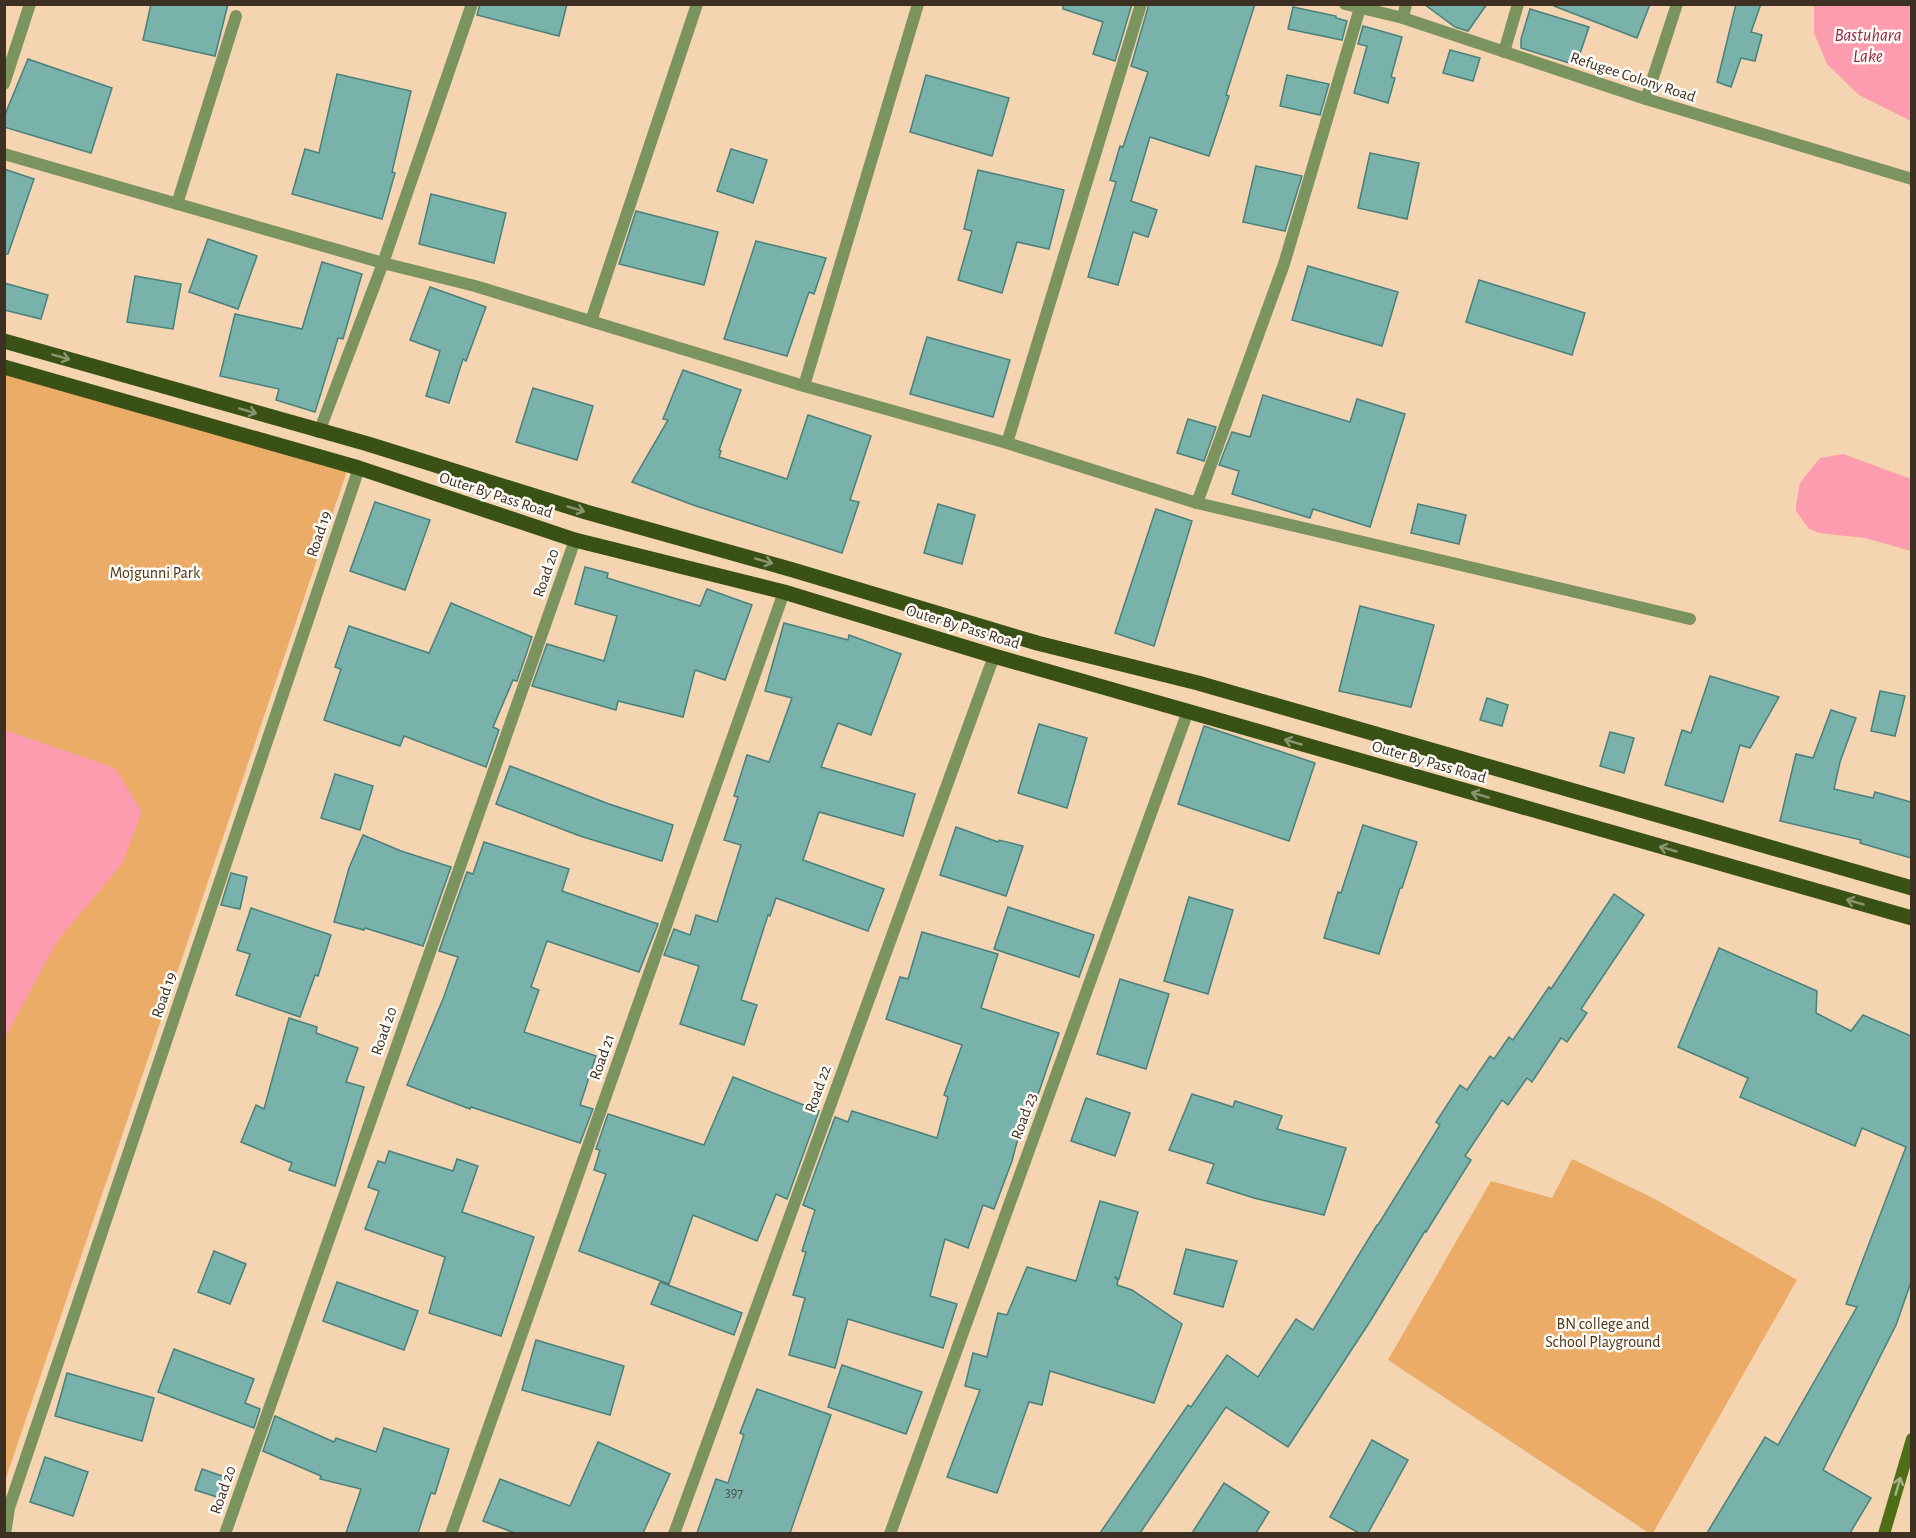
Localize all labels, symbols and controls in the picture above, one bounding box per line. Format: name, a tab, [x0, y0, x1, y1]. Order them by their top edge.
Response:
water label: Bastuhara Lake	[1834, 27, 1902, 66]
street label: Refugee Colony Road	[1568, 49, 1698, 106]
one-way arrow	[51, 352, 70, 364]
one-way arrow	[238, 406, 257, 418]
street label: Outer By Pass Road	[437, 469, 555, 522]
one-way arrow	[566, 504, 585, 515]
street label: Road 19	[304, 509, 334, 559]
street label: Road 20	[530, 547, 562, 599]
one-way arrow	[754, 556, 773, 568]
park label: Mojgunni Park	[110, 565, 201, 582]
street label: Outer By Pass Road	[904, 602, 1022, 653]
one-way arrow	[1284, 736, 1303, 747]
street label: Outer By Pass Road	[1370, 738, 1488, 787]
one-way arrow	[1471, 789, 1490, 801]
one-way arrow	[1659, 843, 1678, 854]
one-way arrow	[1846, 896, 1865, 907]
street label: Road 19	[149, 970, 179, 1020]
street label: Road 20	[368, 1005, 400, 1057]
street label: Road 21	[587, 1032, 617, 1082]
street label: Road 22	[802, 1063, 834, 1115]
street label: Road 23	[1008, 1091, 1040, 1141]
park label: BN college and School Playground	[1545, 1316, 1661, 1351]
street label: Road 20	[207, 1464, 239, 1516]
one-way arrow	[1893, 1477, 1904, 1496]
house number: 397	[725, 1486, 743, 1500]

